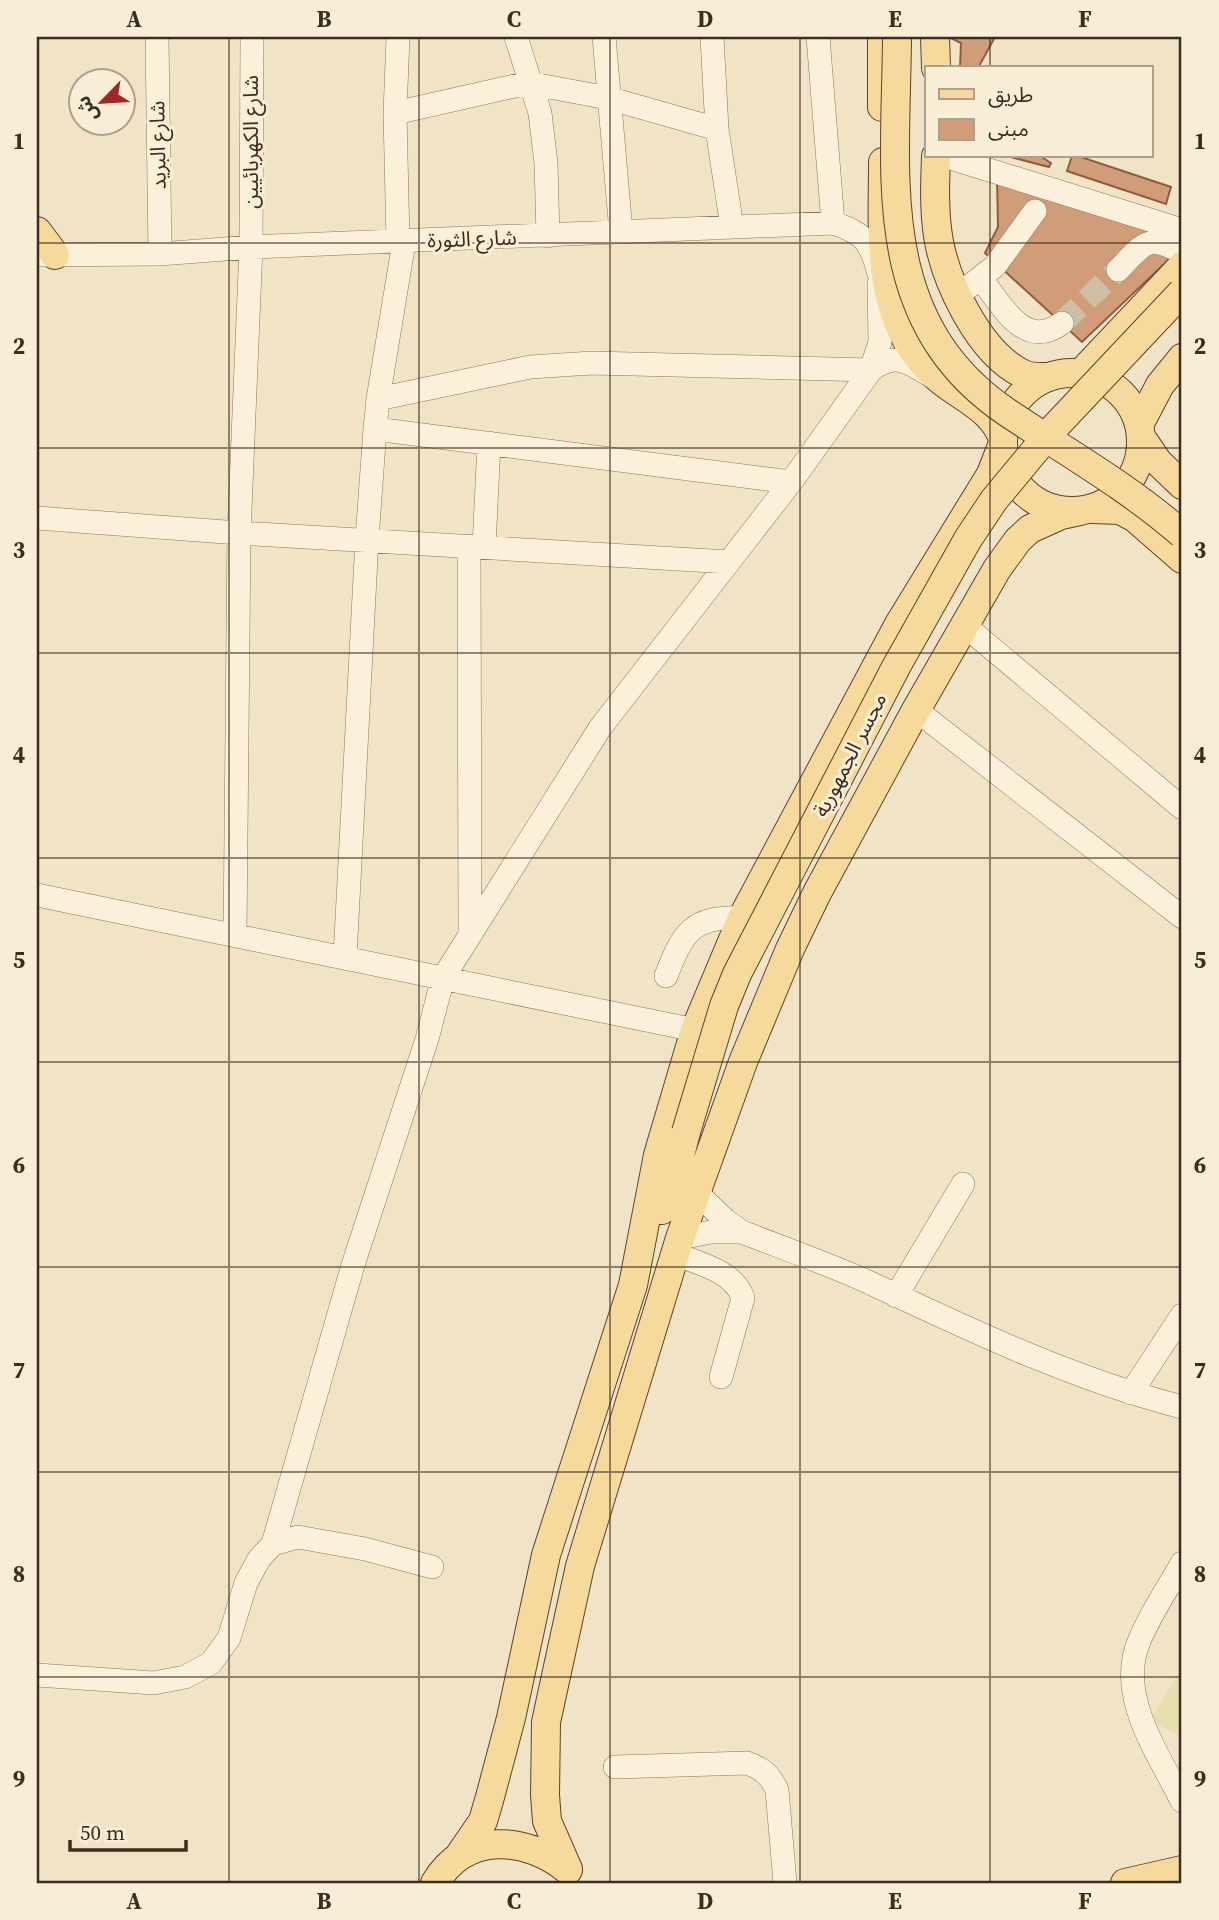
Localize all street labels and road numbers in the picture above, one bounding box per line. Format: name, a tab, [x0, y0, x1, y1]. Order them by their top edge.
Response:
street label: شارع الكهربائيين	[236, 75, 266, 209]
street label: شارع البريد	[142, 100, 174, 190]
street label: شارع الثورة	[427, 222, 517, 256]
street label: مجسر الجمهورية	[806, 688, 893, 822]

